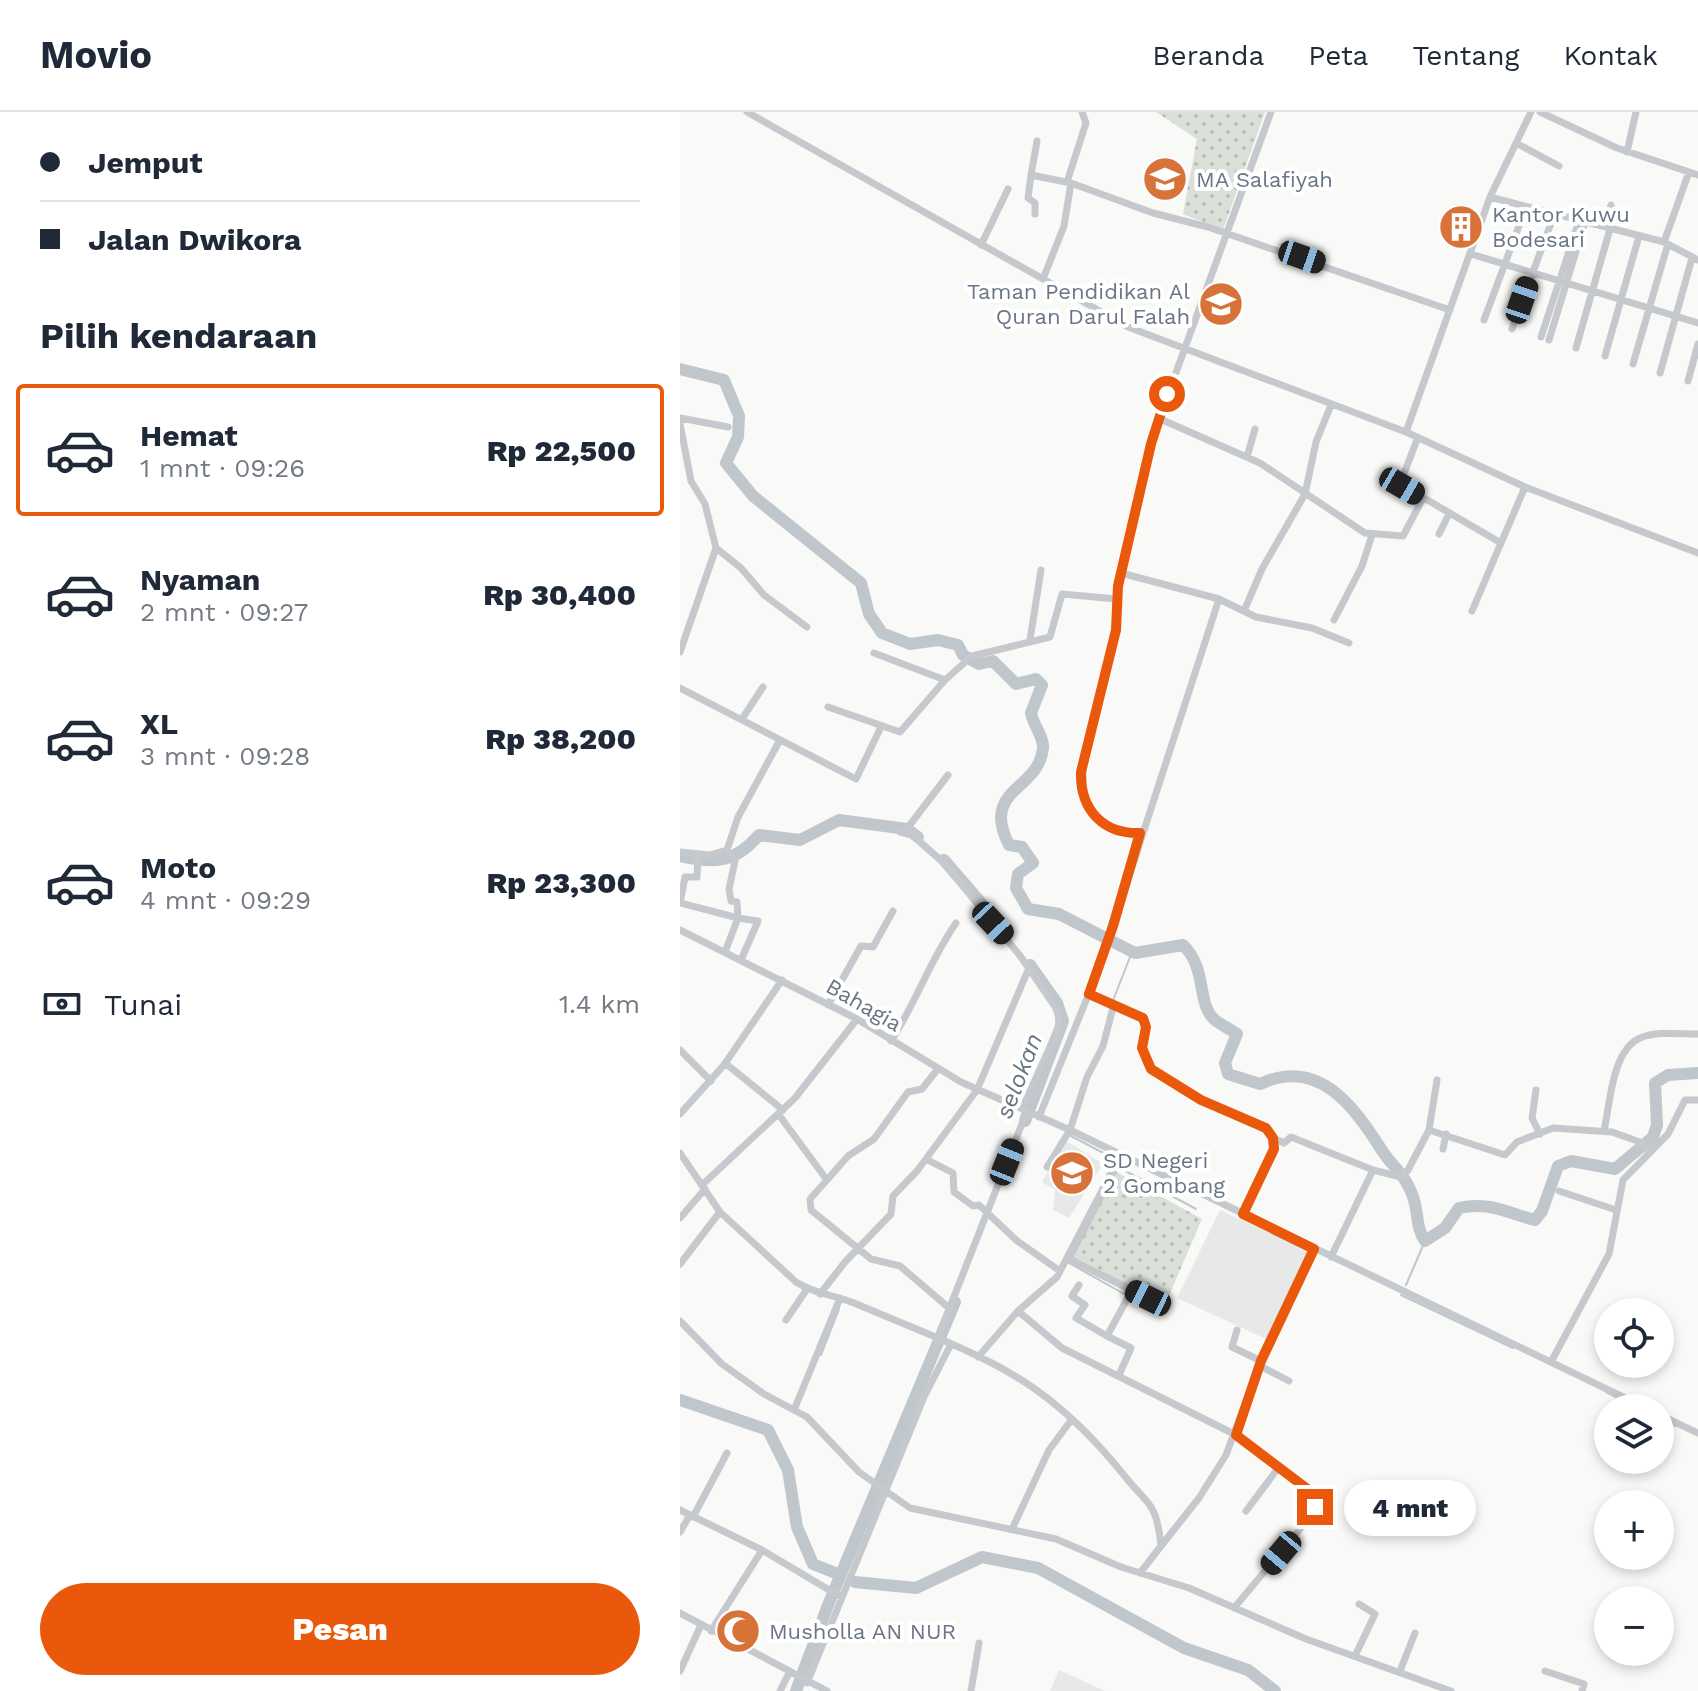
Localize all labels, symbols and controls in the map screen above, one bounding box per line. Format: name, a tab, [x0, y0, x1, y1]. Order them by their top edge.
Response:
text: Movio	[40, 33, 152, 77]
text: Beranda	[1152, 39, 1264, 72]
text: Peta	[1308, 39, 1368, 72]
text: Tentang	[1412, 39, 1519, 72]
text: Kontak	[1563, 39, 1658, 72]
text: Jemput	[88, 145, 203, 180]
school or university icon: MA Salafiyah	[1141, 155, 1189, 203]
place label: MA Salafiyah	[1196, 167, 1333, 192]
place label: Kantor Kuwu Bodesari	[1492, 202, 1630, 252]
building icon: Kantor Kuwu Bodesari	[1437, 203, 1485, 251]
text: Jalan Dwikora	[88, 222, 301, 257]
car	[1275, 238, 1329, 276]
car	[1503, 273, 1541, 327]
place label: Taman Pendidikan Al Quran Darul Falah	[967, 279, 1190, 329]
school or university icon: Taman Pendidikan Al Quran Darul Falah	[1197, 280, 1245, 328]
text: Pilih kendaraan	[40, 315, 317, 357]
route start	[1149, 376, 1185, 412]
icon: car	[44, 414, 116, 486]
text: Hemat	[140, 418, 238, 453]
text: Rp 22,500	[487, 433, 636, 468]
text: 1 mnt · 09:26	[140, 453, 305, 483]
car	[1375, 464, 1429, 508]
icon: car	[44, 558, 116, 630]
text: Nyaman	[140, 562, 260, 597]
text: Rp 30,400	[483, 577, 636, 612]
text: 2 mnt · 09:27	[140, 597, 308, 627]
icon: car	[44, 702, 116, 774]
text: XL	[140, 706, 178, 741]
text: Rp 38,200	[485, 721, 636, 756]
text: 3 mnt · 09:28	[140, 741, 310, 771]
icon: car	[44, 846, 116, 918]
text: Moto	[140, 850, 216, 885]
text: Rp 23,300	[486, 865, 636, 900]
text: 4 mnt · 09:29	[140, 885, 311, 915]
car	[968, 897, 1018, 949]
street label: Bahagia	[822, 973, 906, 1037]
icon: cash	[40, 982, 84, 1026]
text: Tunai	[104, 987, 182, 1022]
text: 1.4 km	[559, 989, 640, 1019]
water label: selokan	[990, 1030, 1048, 1122]
car	[987, 1135, 1027, 1189]
place label: SD Negeri 2 Gombang	[1103, 1148, 1225, 1198]
school or university icon: SD Negeri 2 Gombang	[1048, 1149, 1096, 1197]
car	[1121, 1277, 1175, 1319]
map controls	[1594, 1298, 1674, 1666]
button: locate	[1594, 1298, 1674, 1378]
button: layers	[1594, 1394, 1674, 1474]
callout: 4 mnt	[1343, 1479, 1475, 1535]
route end	[1297, 1489, 1333, 1525]
button: +	[1594, 1490, 1674, 1570]
text: 4 mnt	[1372, 1493, 1448, 1523]
car	[1256, 1527, 1306, 1579]
button: Pesan	[40, 1583, 640, 1675]
button: −	[1594, 1586, 1674, 1666]
mosque icon: Musholla AN NUR	[714, 1607, 762, 1655]
place label: Musholla AN NUR	[769, 1619, 956, 1644]

